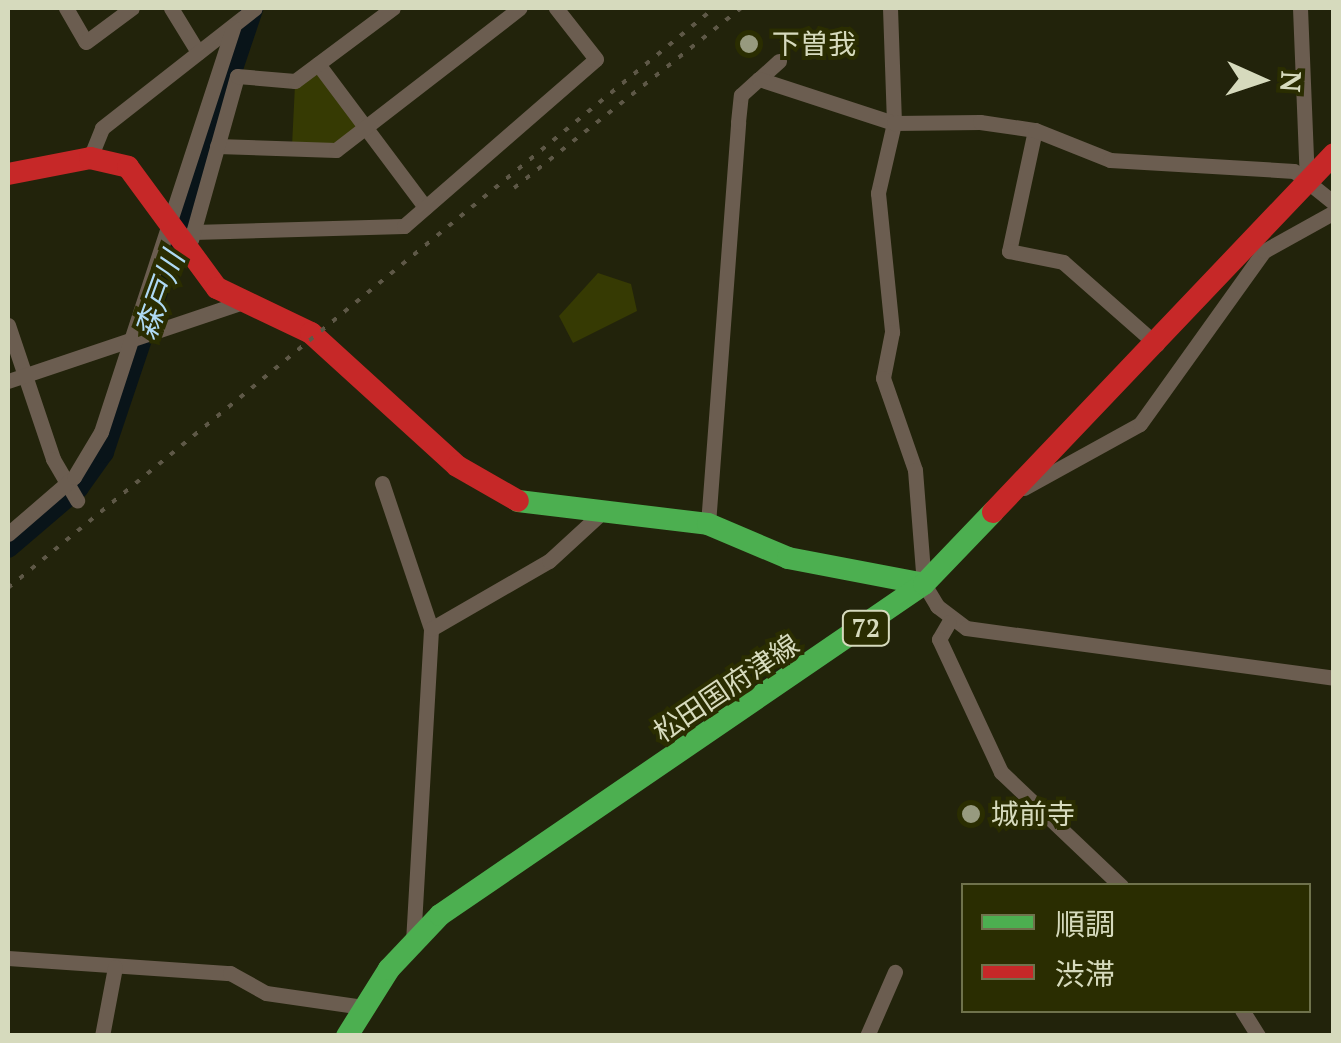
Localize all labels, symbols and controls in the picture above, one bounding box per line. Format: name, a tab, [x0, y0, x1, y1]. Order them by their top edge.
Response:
place label: 下曽我	[772, 27, 856, 61]
north arrow	[1211, 30, 1311, 130]
marker: 下曽我	[736, 31, 762, 57]
text: N	[1272, 70, 1310, 93]
water label: 森戸川	[127, 247, 191, 343]
road number: 72	[841, 608, 891, 648]
street label: 松田国府津線	[647, 627, 805, 749]
place label: 城前寺	[991, 797, 1075, 831]
marker: 城前寺	[960, 803, 982, 825]
legend	[961, 883, 1311, 1013]
text: 順調	[1055, 904, 1115, 944]
text: 渋滞	[1055, 954, 1115, 994]

